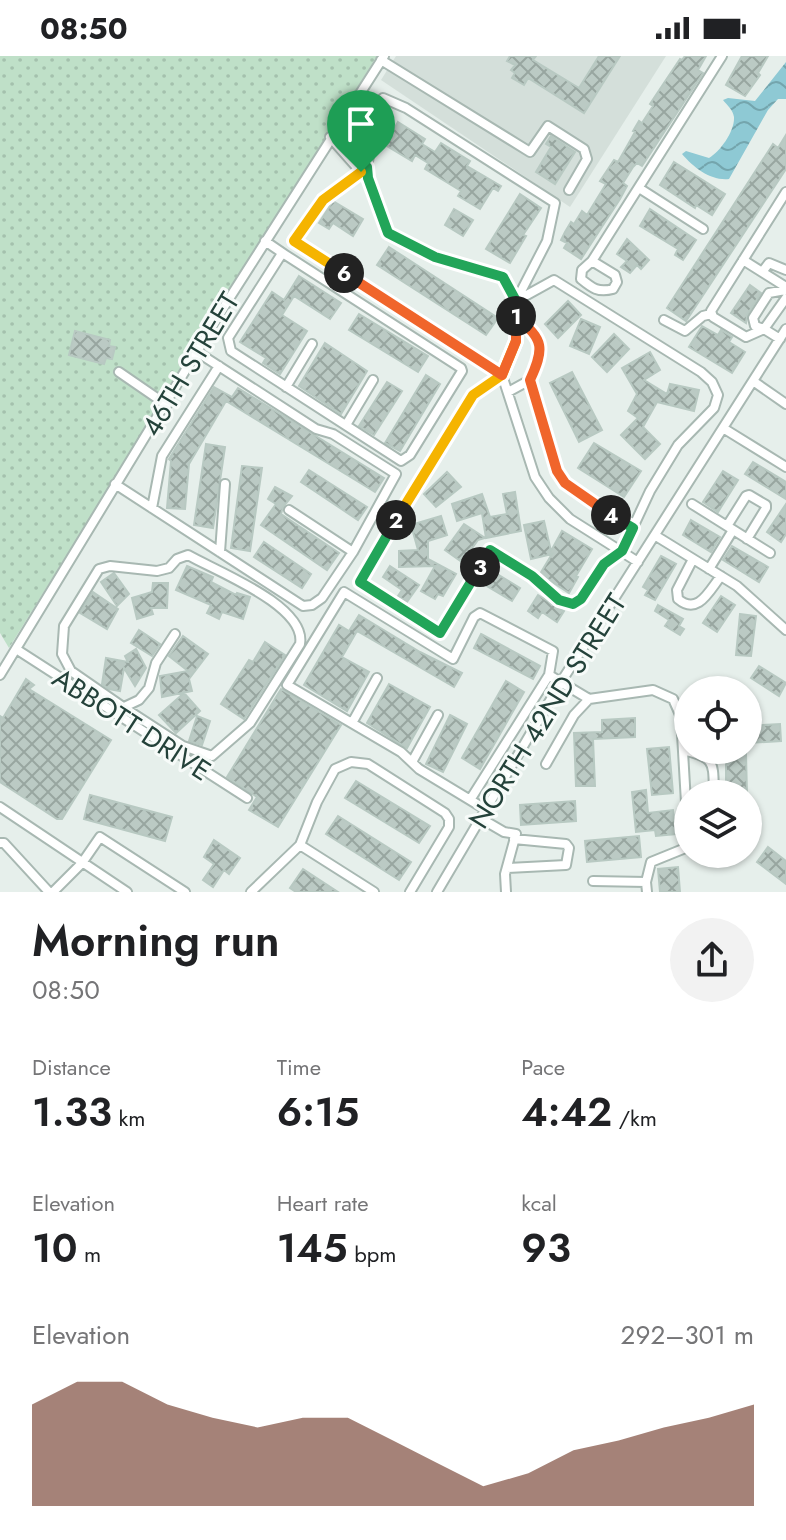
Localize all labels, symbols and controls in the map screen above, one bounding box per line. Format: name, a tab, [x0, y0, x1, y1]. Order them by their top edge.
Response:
text: 08:50	[40, 7, 128, 50]
pin	[327, 90, 395, 172]
icon: arrive	[339, 102, 383, 146]
pin: 6	[324, 253, 364, 293]
text: 6	[337, 257, 351, 289]
street label: 46TH STREET	[131, 284, 250, 444]
pin: 1	[496, 296, 536, 336]
text: 1	[510, 300, 522, 332]
pin: 4	[591, 495, 631, 535]
text: 4	[603, 499, 619, 531]
pin: 2	[376, 500, 416, 540]
text: 2	[389, 504, 403, 536]
pin: 3	[460, 547, 500, 587]
text: 3	[473, 551, 487, 583]
street label: NORTH 42ND STREET	[458, 586, 636, 837]
street label: ABBOTT DRIVE	[44, 658, 219, 791]
map controls	[674, 676, 762, 868]
button: locate	[674, 676, 762, 764]
button: layers	[674, 780, 762, 868]
text: Morning run	[32, 909, 280, 973]
button: share	[670, 918, 754, 1002]
text: 08:50	[32, 971, 100, 1009]
text: Distance	[32, 1051, 111, 1083]
text: Time	[277, 1051, 321, 1083]
text: Pace	[521, 1051, 565, 1083]
text: 1.33	[32, 1083, 112, 1141]
text: 6:15	[277, 1083, 359, 1141]
text: 4:42	[521, 1083, 612, 1141]
text: km	[112, 1102, 145, 1134]
text: /km	[612, 1102, 657, 1134]
text: Elevation	[32, 1187, 115, 1219]
text: Heart rate	[277, 1187, 368, 1219]
text: kcal	[521, 1187, 557, 1219]
text: 10	[32, 1219, 77, 1277]
text: 145	[277, 1219, 348, 1277]
text: 93	[521, 1219, 571, 1277]
text: m	[77, 1238, 101, 1270]
text: bpm	[348, 1238, 396, 1270]
text: Elevation	[32, 1316, 130, 1354]
text: 292–301 m	[621, 1316, 754, 1354]

